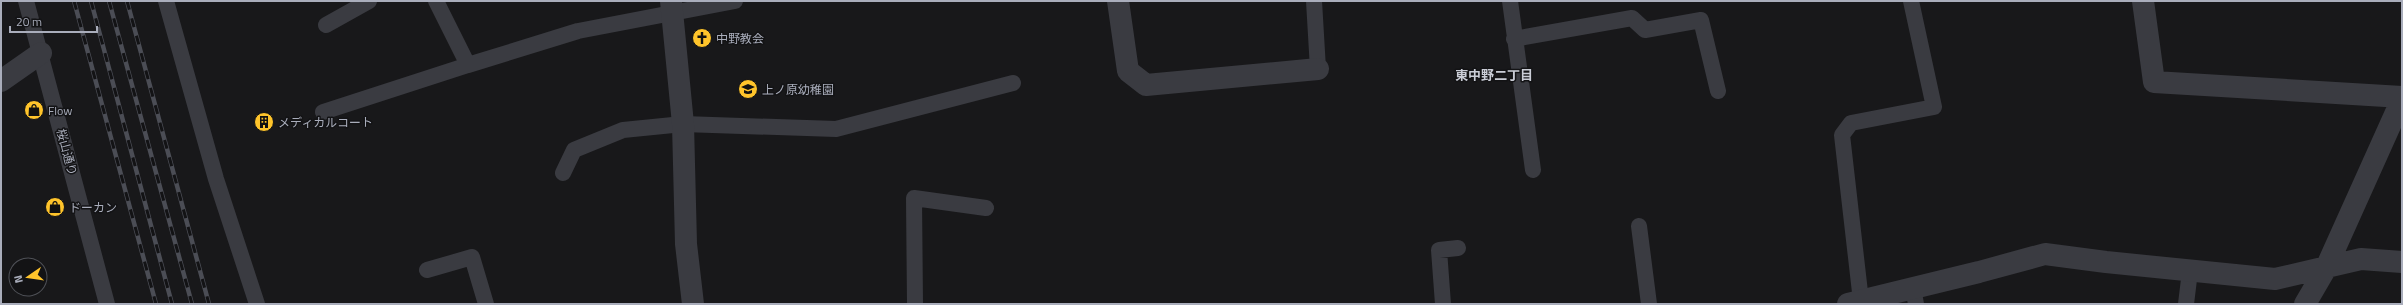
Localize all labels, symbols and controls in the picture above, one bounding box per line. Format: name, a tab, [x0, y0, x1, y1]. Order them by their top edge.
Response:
scale bar	[10, 8, 97, 34]
text: 20 m	[16, 12, 42, 31]
church icon: 中野教会	[691, 27, 713, 49]
place label: 中野教会	[716, 29, 764, 48]
district label: 東中野二丁目	[1455, 65, 1533, 85]
school or university icon: 上ノ原幼稚園	[737, 78, 759, 100]
place label: 上ノ原幼稚園	[762, 80, 834, 99]
shop icon: Flow	[23, 99, 45, 121]
place label: Flow	[48, 101, 73, 120]
building icon: メディカルコート	[253, 111, 275, 133]
place label: メディカルコート	[278, 113, 373, 132]
street label: 桜山通り	[52, 126, 82, 178]
shop icon: ドーカン	[44, 196, 66, 218]
place label: ドーカン	[69, 198, 117, 217]
north arrow	[8, 257, 48, 297]
text: N	[10, 274, 27, 285]

